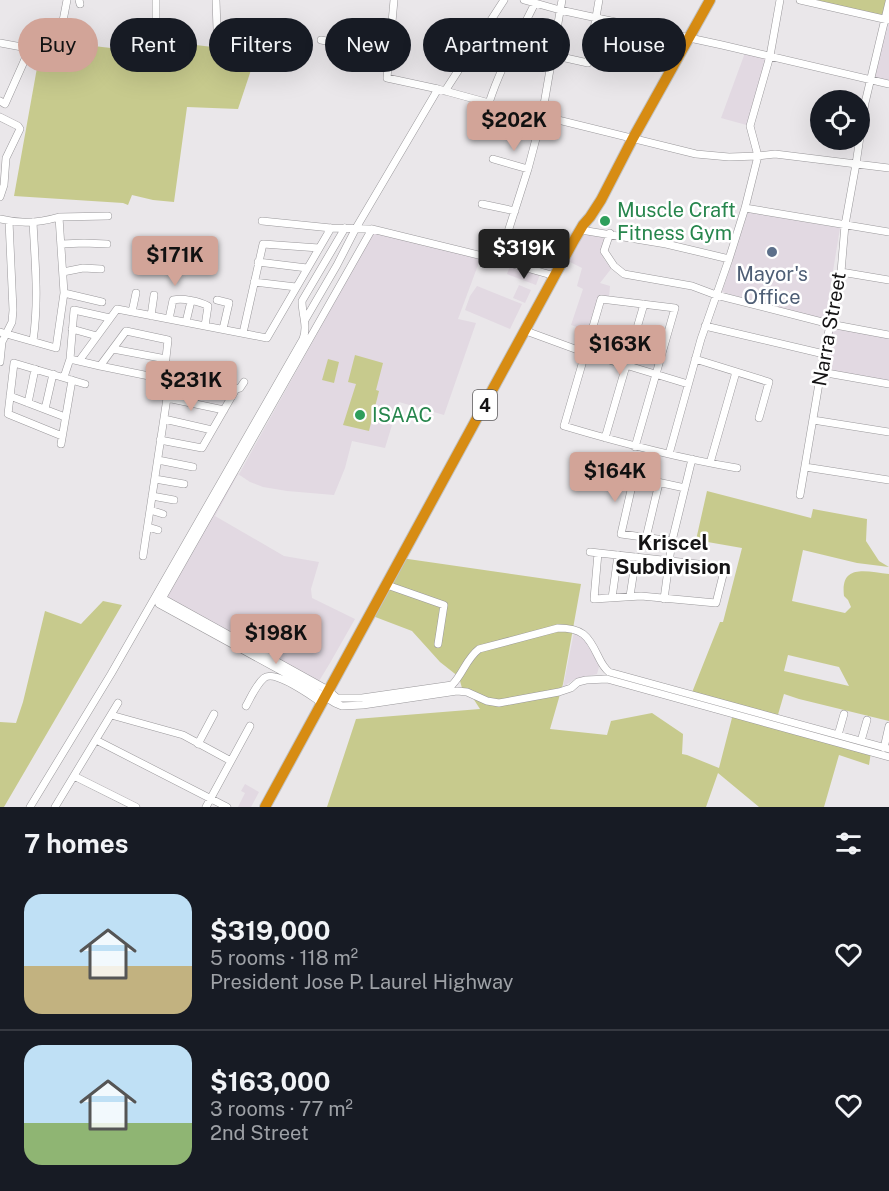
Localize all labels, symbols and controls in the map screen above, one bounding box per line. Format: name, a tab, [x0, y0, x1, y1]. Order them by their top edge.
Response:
chip: Buy	[18, 18, 98, 72]
chip: Rent	[110, 18, 197, 72]
chip: Filters	[209, 18, 313, 72]
chip: New	[325, 18, 411, 72]
chip: Apartment	[423, 18, 570, 72]
chip: House	[582, 18, 686, 72]
map controls	[810, 90, 870, 150]
button: locate	[810, 90, 870, 150]
pin: $202K	[472, 101, 556, 152]
text: $202K	[481, 108, 547, 132]
place label: Muscle Craft Fitness Gym	[617, 198, 736, 245]
marker: Muscle Craft Fitness Gym	[598, 214, 612, 228]
pin: $319K	[482, 229, 566, 280]
pin: $171K	[133, 236, 217, 287]
text: $319K	[493, 236, 556, 260]
text: $171K	[146, 243, 204, 267]
marker: Mayor's Office	[765, 245, 779, 259]
place label: Mayor's Office	[736, 262, 808, 309]
street label: Narra Street	[807, 270, 851, 388]
pin: $163K	[578, 325, 662, 376]
text: $163K	[589, 332, 651, 356]
pin: $231K	[149, 361, 233, 412]
text: $231K	[160, 368, 222, 392]
road number: 4	[473, 390, 497, 420]
place label: ISAAC	[372, 403, 432, 427]
marker: ISAAC	[353, 408, 367, 422]
pin: $164K	[573, 452, 657, 503]
text: $164K	[584, 459, 646, 483]
district label: Kriscel Subdivision	[615, 530, 731, 579]
pin: $198K	[234, 614, 318, 665]
text: $198K	[244, 621, 308, 645]
icon: filters	[832, 827, 865, 860]
text: 7 homes	[24, 828, 128, 859]
text: $319,000	[210, 915, 331, 946]
icon: home	[72, 918, 144, 990]
icon: heart	[832, 938, 865, 971]
text: 5 rooms · 118 m²	[210, 946, 358, 970]
text: President Jose P. Laurel Highway	[210, 970, 513, 994]
text: $163,000	[210, 1066, 331, 1097]
icon: home	[72, 1069, 144, 1141]
icon: heart	[832, 1089, 865, 1122]
text: 3 rooms · 77 m²	[210, 1097, 353, 1121]
text: 2nd Street	[210, 1121, 309, 1145]

